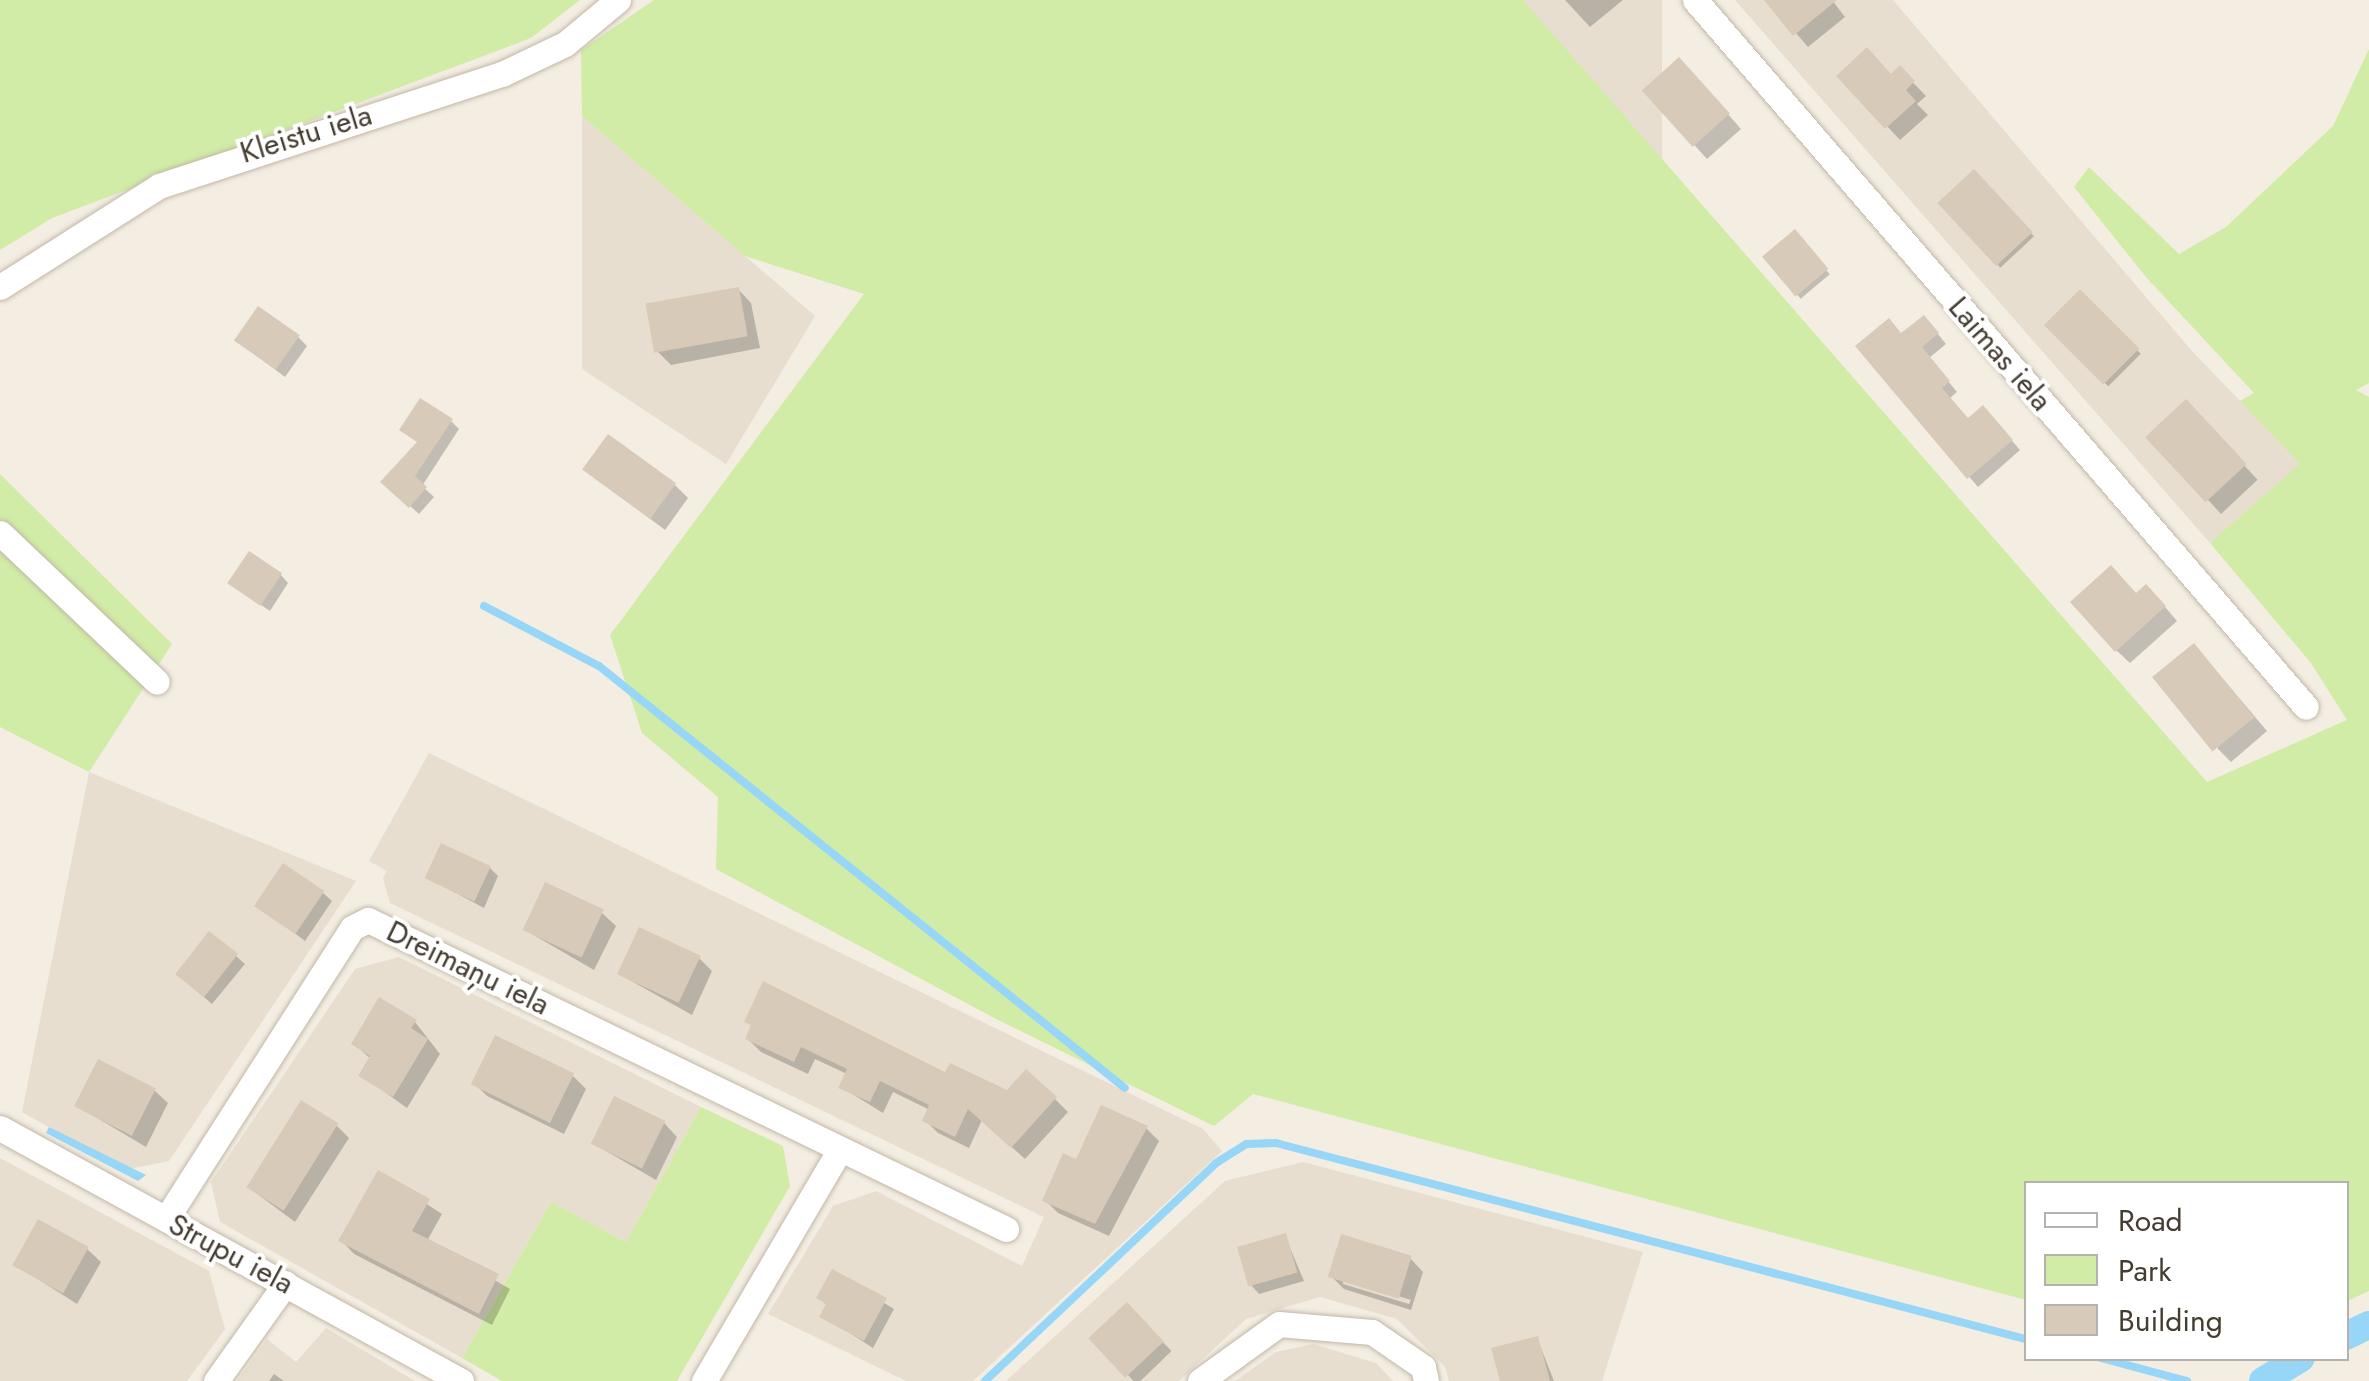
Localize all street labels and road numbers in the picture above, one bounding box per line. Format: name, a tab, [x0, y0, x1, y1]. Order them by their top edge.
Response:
street label: Kleistu iela	[236, 97, 376, 171]
street label: Laimas iela	[1941, 290, 2059, 418]
street label: Dreimaņu iela	[381, 913, 555, 1023]
street label: Strupu iela	[162, 1206, 300, 1302]

